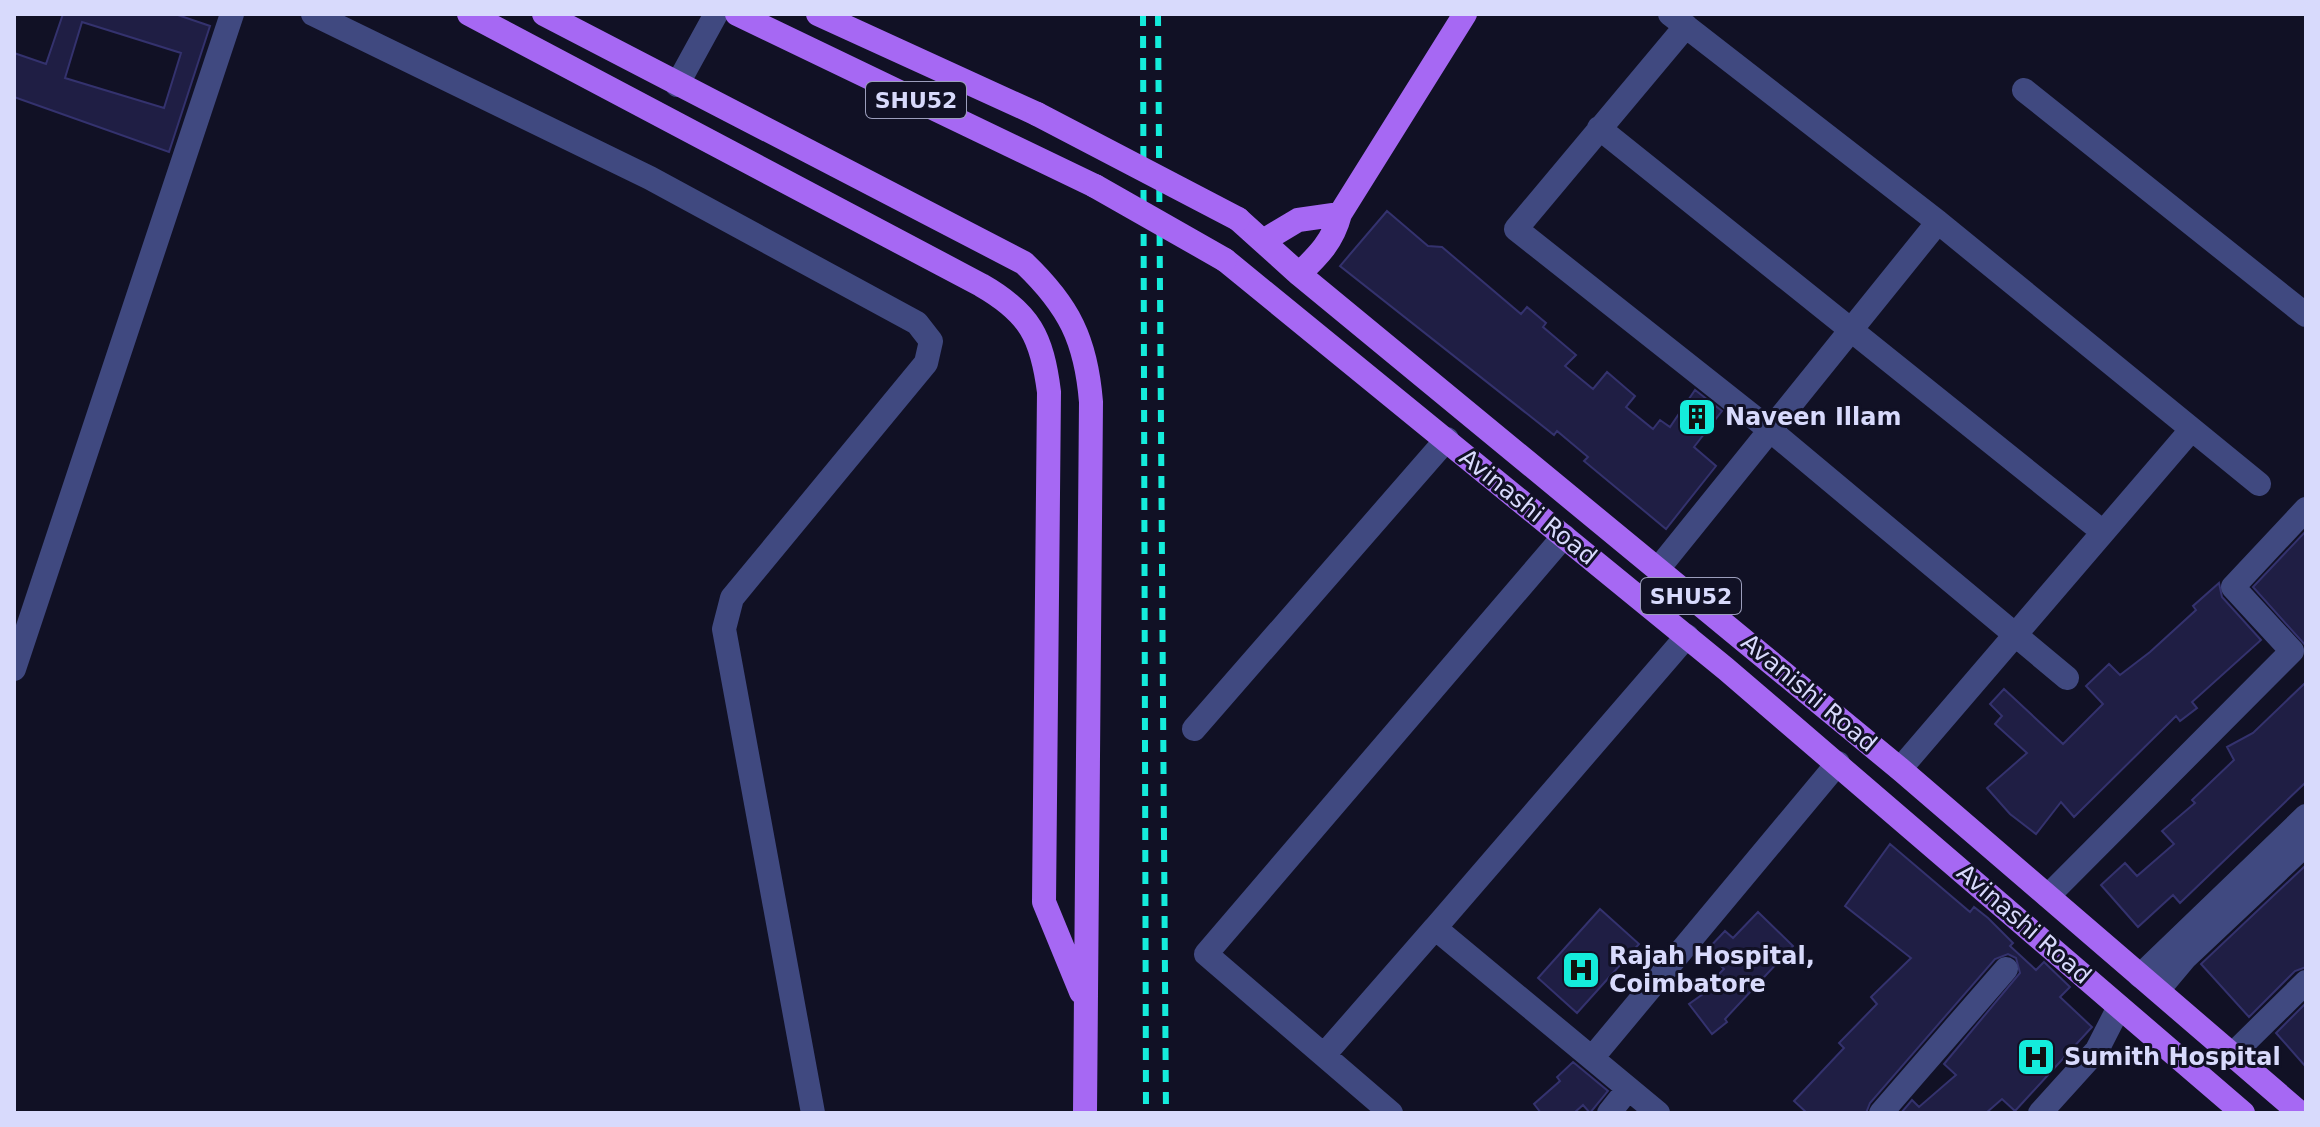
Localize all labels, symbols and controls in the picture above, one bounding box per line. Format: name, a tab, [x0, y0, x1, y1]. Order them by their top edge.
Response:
road number: SHU52	[866, 82, 966, 118]
building icon: Naveen Illam	[1676, 396, 1718, 438]
place label: Naveen Illam	[1725, 403, 1902, 431]
street label: Avinashi Road	[1454, 443, 1602, 571]
road number: SHU52	[1641, 578, 1741, 614]
street label: Avanishi Road	[1736, 628, 1882, 758]
street label: Avinashi Road	[1951, 858, 2097, 990]
place label: Rajah Hospital, Coimbatore	[1609, 942, 1815, 998]
hospital icon: Rajah Hospital, Coimbatore	[1560, 949, 1602, 991]
hospital icon: Sumith Hospital	[2015, 1036, 2057, 1078]
place label: Sumith Hospital	[2064, 1043, 2281, 1071]

